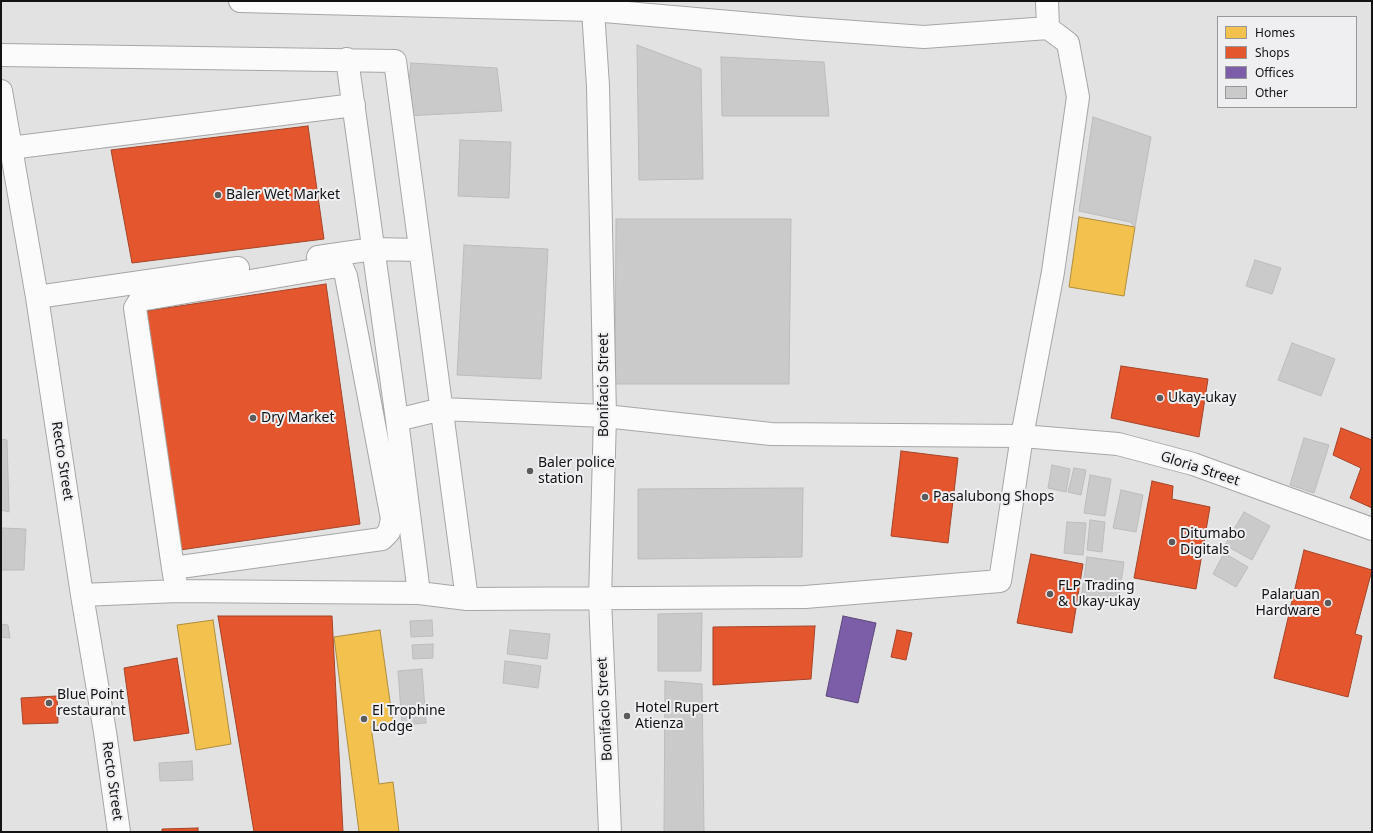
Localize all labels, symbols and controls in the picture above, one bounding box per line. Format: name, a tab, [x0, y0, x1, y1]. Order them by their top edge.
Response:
legend	[1217, 16, 1357, 108]
text: Homes	[1255, 24, 1295, 41]
text: Shops	[1255, 44, 1289, 61]
text: Offices	[1255, 64, 1294, 81]
text: Other	[1255, 84, 1288, 101]
place label: Baler Wet Market	[226, 187, 340, 203]
marker: Baler Wet Market	[213, 190, 223, 200]
street label: Bonifacio Street	[596, 333, 612, 437]
place label: Ukay-ukay	[1168, 390, 1236, 406]
marker: Ukay-ukay	[1155, 393, 1165, 403]
place label: Dry Market	[261, 410, 335, 426]
marker: Dry Market	[248, 413, 258, 423]
street label: Recto Street	[47, 420, 77, 502]
street label: Gloria Street	[1158, 448, 1242, 490]
place label: Baler police station	[538, 455, 615, 488]
marker: Baler police station	[525, 466, 535, 476]
place label: Pasalubong Shops	[933, 489, 1054, 505]
marker: Pasalubong Shops	[920, 492, 930, 502]
place label: Ditumabo Digitals	[1180, 526, 1246, 558]
marker: Ditumabo Digitals	[1167, 537, 1177, 547]
place label: FLP Trading & Ukay-ukay	[1058, 578, 1140, 610]
place label: Palaruan Hardware	[1255, 587, 1320, 620]
marker: FLP Trading & Ukay-ukay	[1045, 589, 1055, 599]
marker: Palaruan Hardware	[1323, 598, 1333, 608]
street label: Bonifacio Street	[594, 657, 616, 761]
place label: Blue Point restaurant	[57, 687, 126, 720]
marker: Blue Point restaurant	[44, 698, 54, 708]
place label: Hotel Rupert Atienza	[635, 700, 719, 732]
place label: El Trophine Lodge	[372, 703, 446, 736]
marker: Hotel Rupert Atienza	[622, 711, 632, 721]
marker: El Trophine Lodge	[359, 714, 369, 724]
street label: Recto Street	[98, 740, 126, 822]

